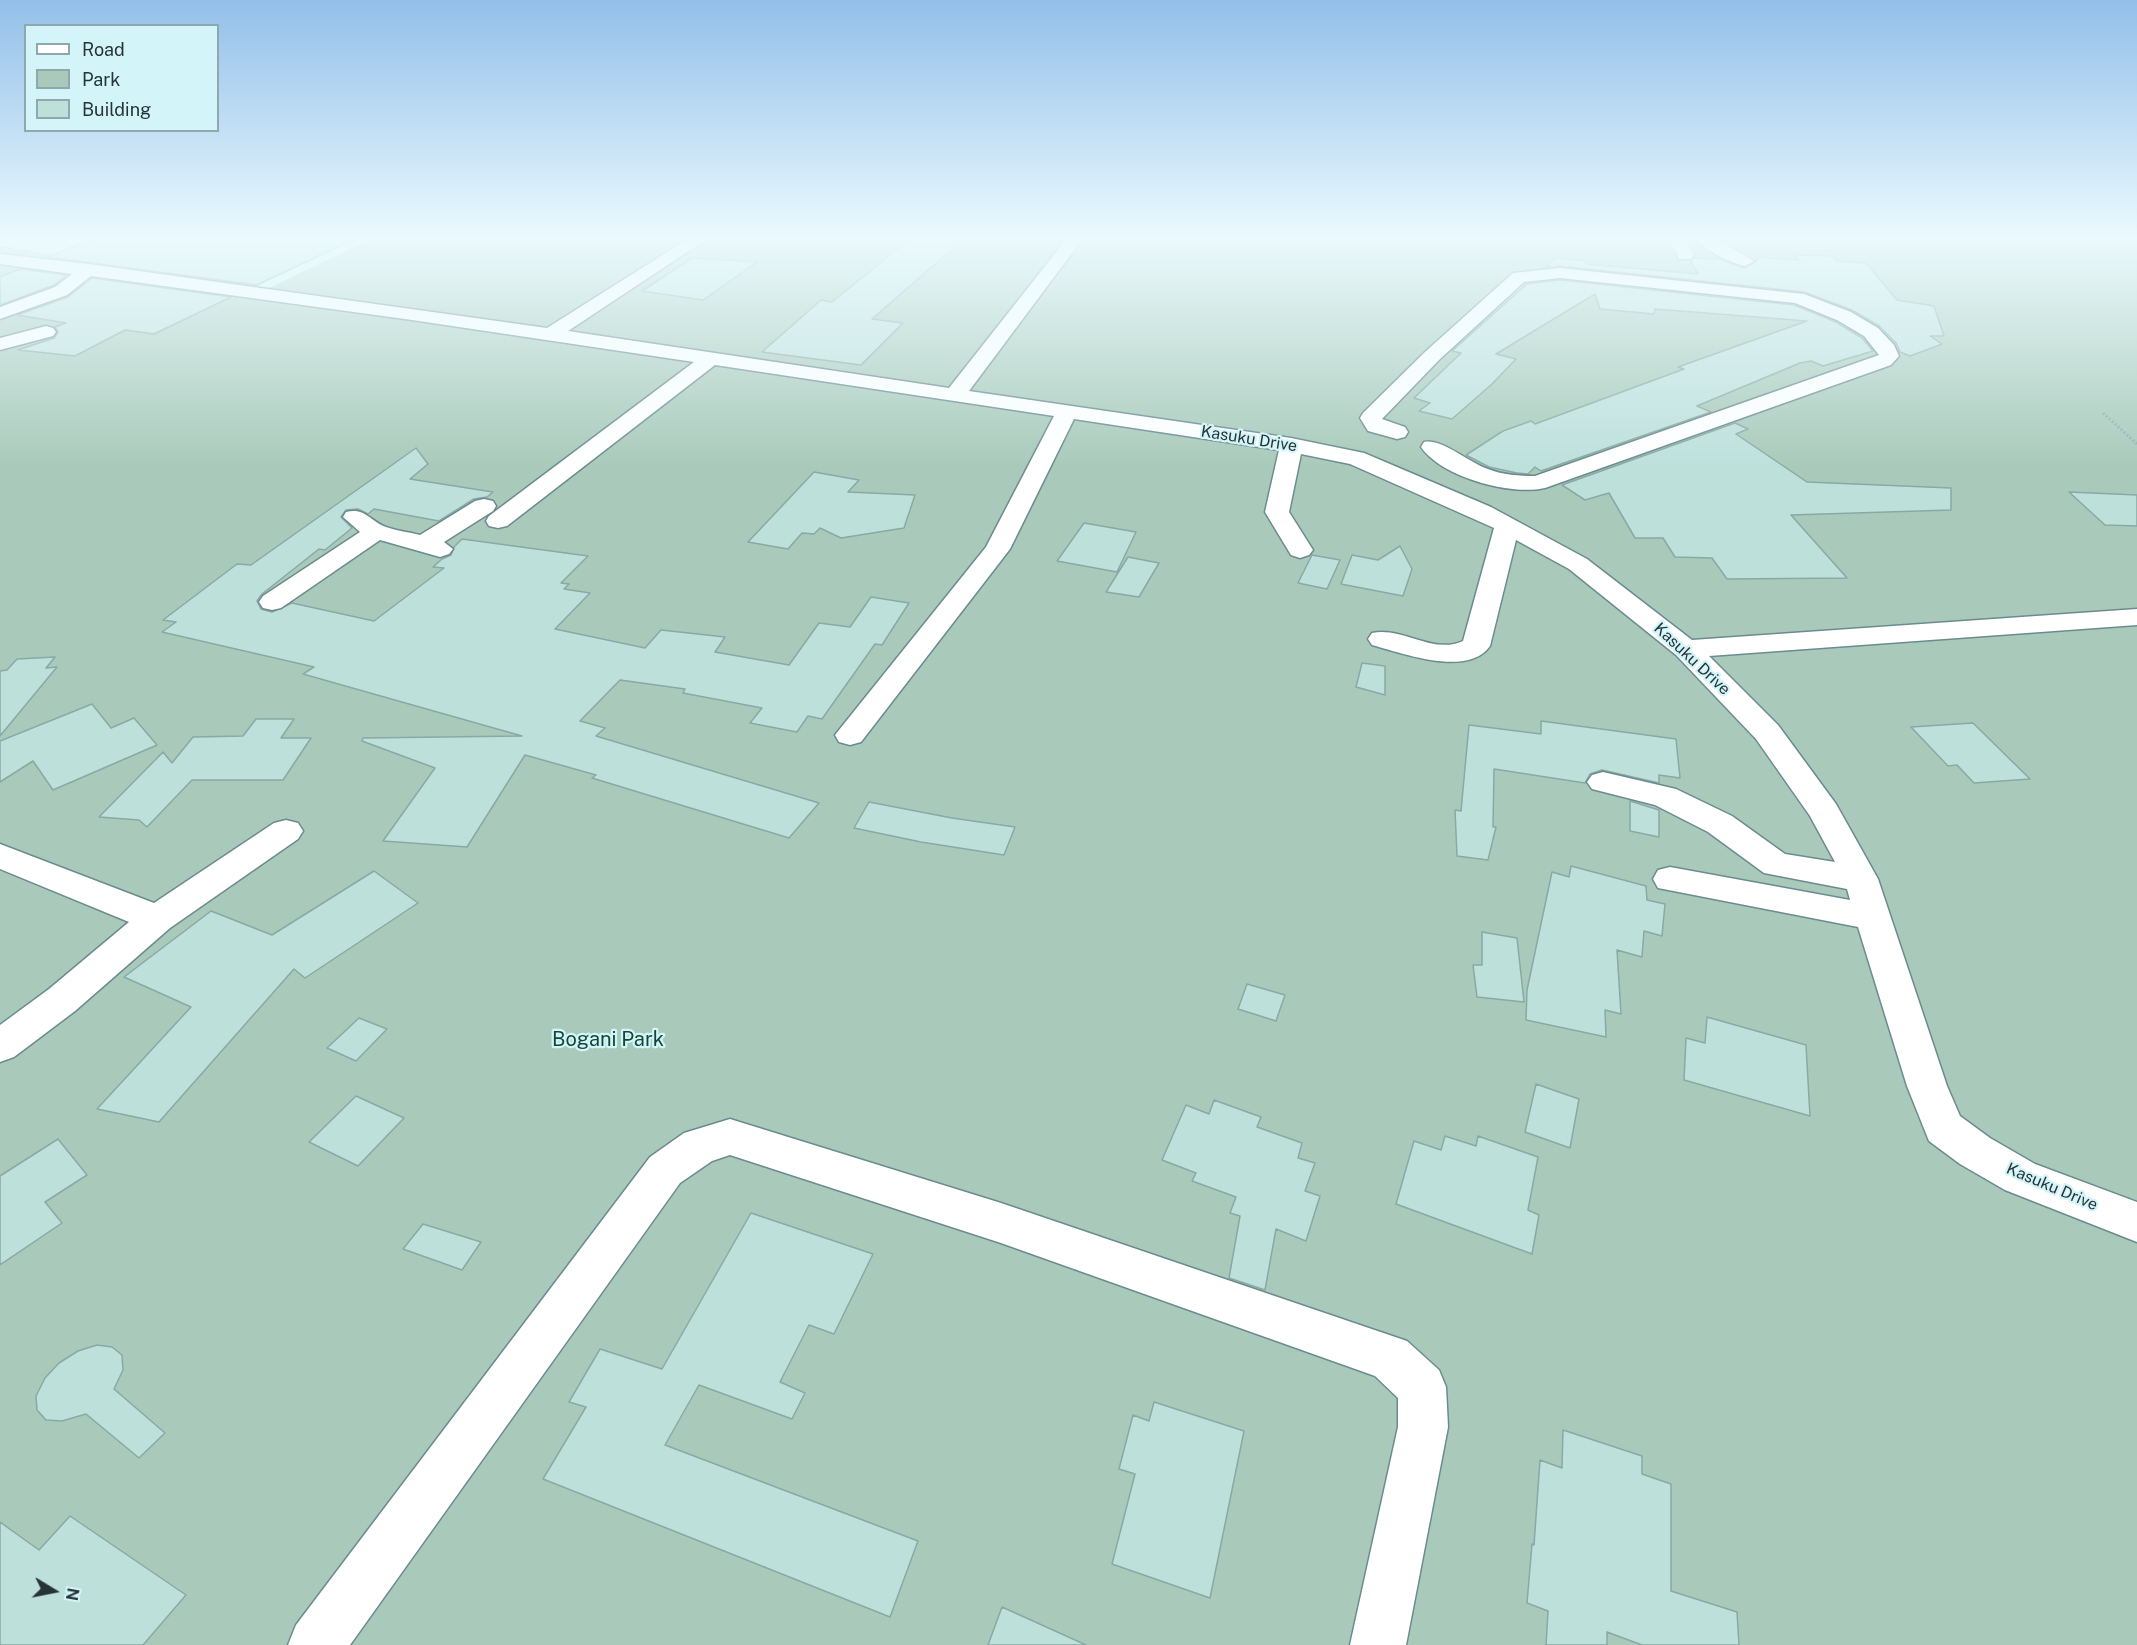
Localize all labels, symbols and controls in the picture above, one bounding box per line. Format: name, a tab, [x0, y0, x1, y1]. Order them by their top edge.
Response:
legend	[24, 24, 219, 132]
text: Road	[82, 39, 125, 60]
text: Park	[82, 69, 120, 90]
text: Building	[82, 99, 151, 120]
street label: Kasuku Drive	[1199, 422, 1299, 456]
street label: Kasuku Drive	[1650, 619, 1734, 699]
park label: Bogani Park	[552, 1028, 664, 1052]
street label: Kasuku Drive	[2003, 1159, 2101, 1215]
north arrow	[24, 1561, 84, 1621]
text: N	[62, 1586, 83, 1602]

